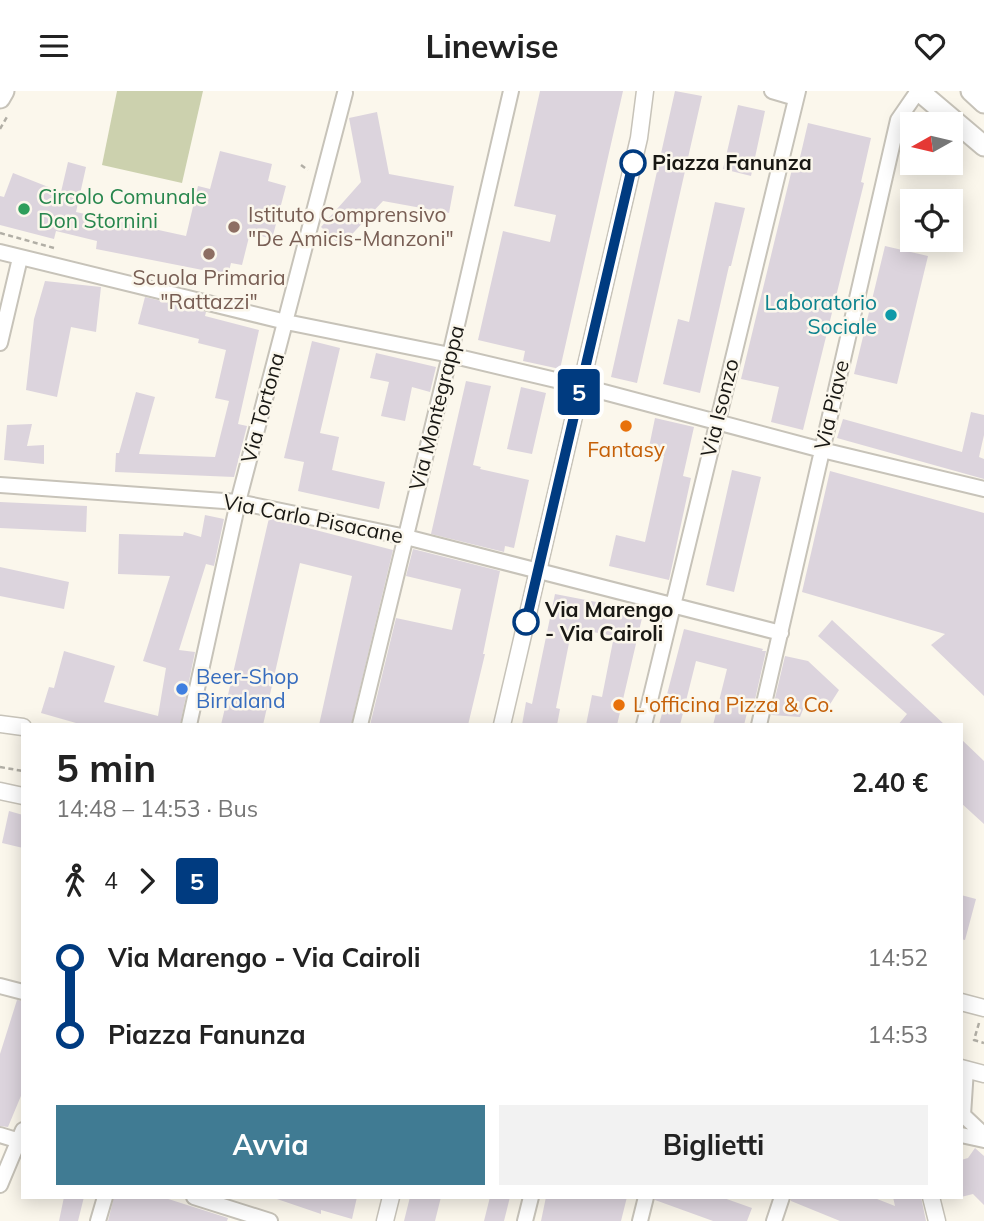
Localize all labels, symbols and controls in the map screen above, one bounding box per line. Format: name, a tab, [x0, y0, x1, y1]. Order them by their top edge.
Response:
text: Linewise	[425, 26, 559, 66]
icon: menu	[35, 27, 73, 65]
icon: heart	[911, 27, 949, 65]
north arrow	[900, 112, 962, 175]
map controls	[900, 112, 963, 252]
place label: Piazza Fanunza	[652, 149, 812, 175]
marker: Piazza Fanunza	[620, 150, 646, 176]
place label: Circolo Comunale Don Stornini	[38, 183, 207, 233]
button: locate	[900, 189, 963, 252]
marker: Circolo Comunale Don Stornini	[16, 201, 32, 217]
place label: Istituto Comprensivo "De Amicis-Manzoni"	[248, 201, 454, 251]
marker: Istituto Comprensivo "De Amicis-Manzoni"	[226, 219, 242, 235]
marker: Scuola Primaria "Rattazzi"	[201, 246, 217, 262]
place label: Scuola Primaria "Rattazzi"	[132, 264, 286, 314]
place label: Laboratorio Sociale	[764, 289, 877, 339]
marker: Laboratorio Sociale	[883, 307, 899, 323]
street label: Via Montegrappa	[403, 322, 469, 493]
street label: Via Tortona	[235, 350, 289, 466]
street label: Via Isonzo	[694, 356, 744, 460]
street label: Via Piave	[808, 357, 854, 452]
line badge: 5	[556, 369, 602, 415]
text: 5	[572, 377, 586, 407]
marker: Fantasy	[618, 418, 634, 434]
place label: Fantasy	[587, 436, 665, 462]
street label: Via Carlo Pisacane	[221, 488, 405, 548]
place label: Via Marengo - Via Cairoli	[544, 596, 673, 646]
marker: Via Marengo - Via Cairoli	[513, 609, 539, 635]
place label: Beer-Shop Birraland	[196, 663, 299, 713]
marker: Beer-Shop Birraland	[174, 681, 190, 697]
place label: L'officina Pizza & Co.	[633, 691, 834, 717]
marker: L'officina Pizza & Co.	[611, 697, 627, 713]
text: 5 min	[56, 744, 156, 792]
text: 2.40 €	[852, 766, 928, 799]
text: 14:48 – 14:53 · Bus	[56, 794, 258, 823]
icon: walk	[56, 862, 94, 900]
icon: forward	[128, 862, 166, 900]
text: 4	[104, 866, 118, 895]
text: 5	[190, 866, 204, 896]
text: Via Marengo - Via Cairoli	[108, 941, 421, 974]
text: 14:52	[868, 943, 928, 972]
text: Piazza Fanunza	[108, 1018, 306, 1051]
text: 14:53	[868, 1020, 928, 1049]
button: Avvia	[56, 1105, 485, 1185]
button: Biglietti	[499, 1105, 928, 1185]

